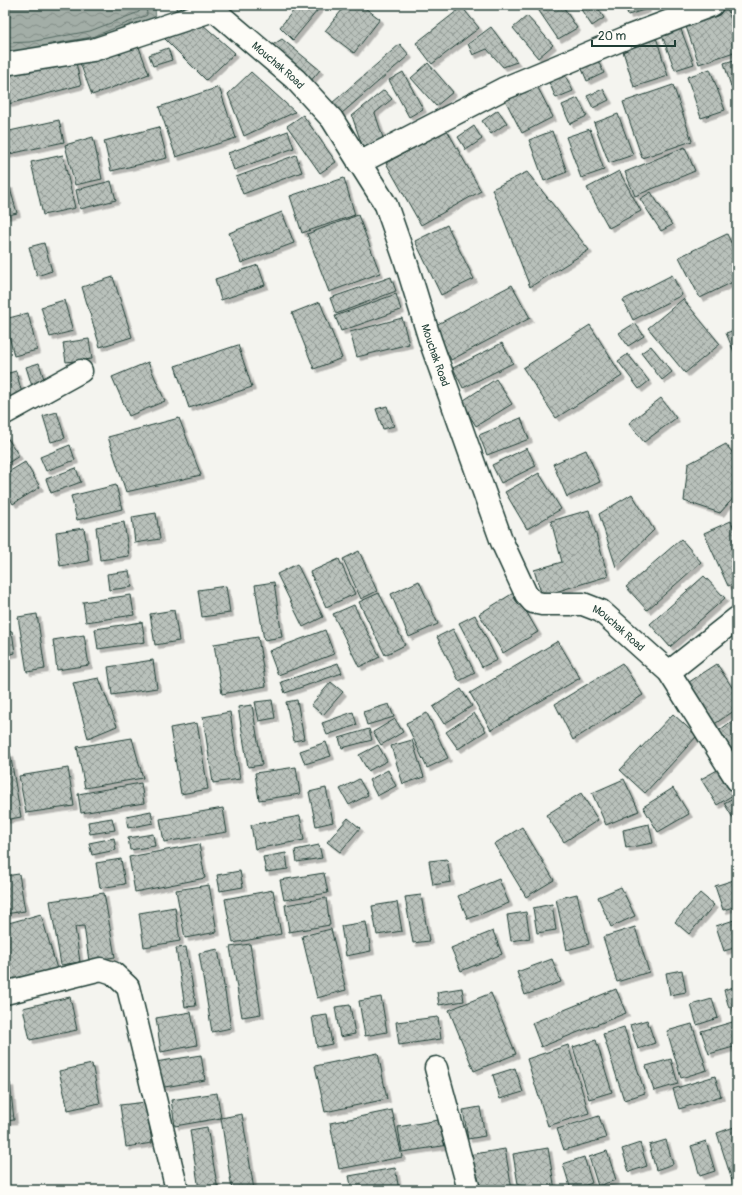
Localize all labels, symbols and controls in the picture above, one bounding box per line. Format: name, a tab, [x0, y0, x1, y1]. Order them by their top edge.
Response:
scale bar	[592, 22, 675, 48]
text: 20 m	[598, 29, 627, 44]
street label: Mouchak Road	[249, 39, 307, 92]
street label: Mouchak Road	[418, 323, 452, 388]
street label: Mouchak Road	[591, 602, 647, 654]

